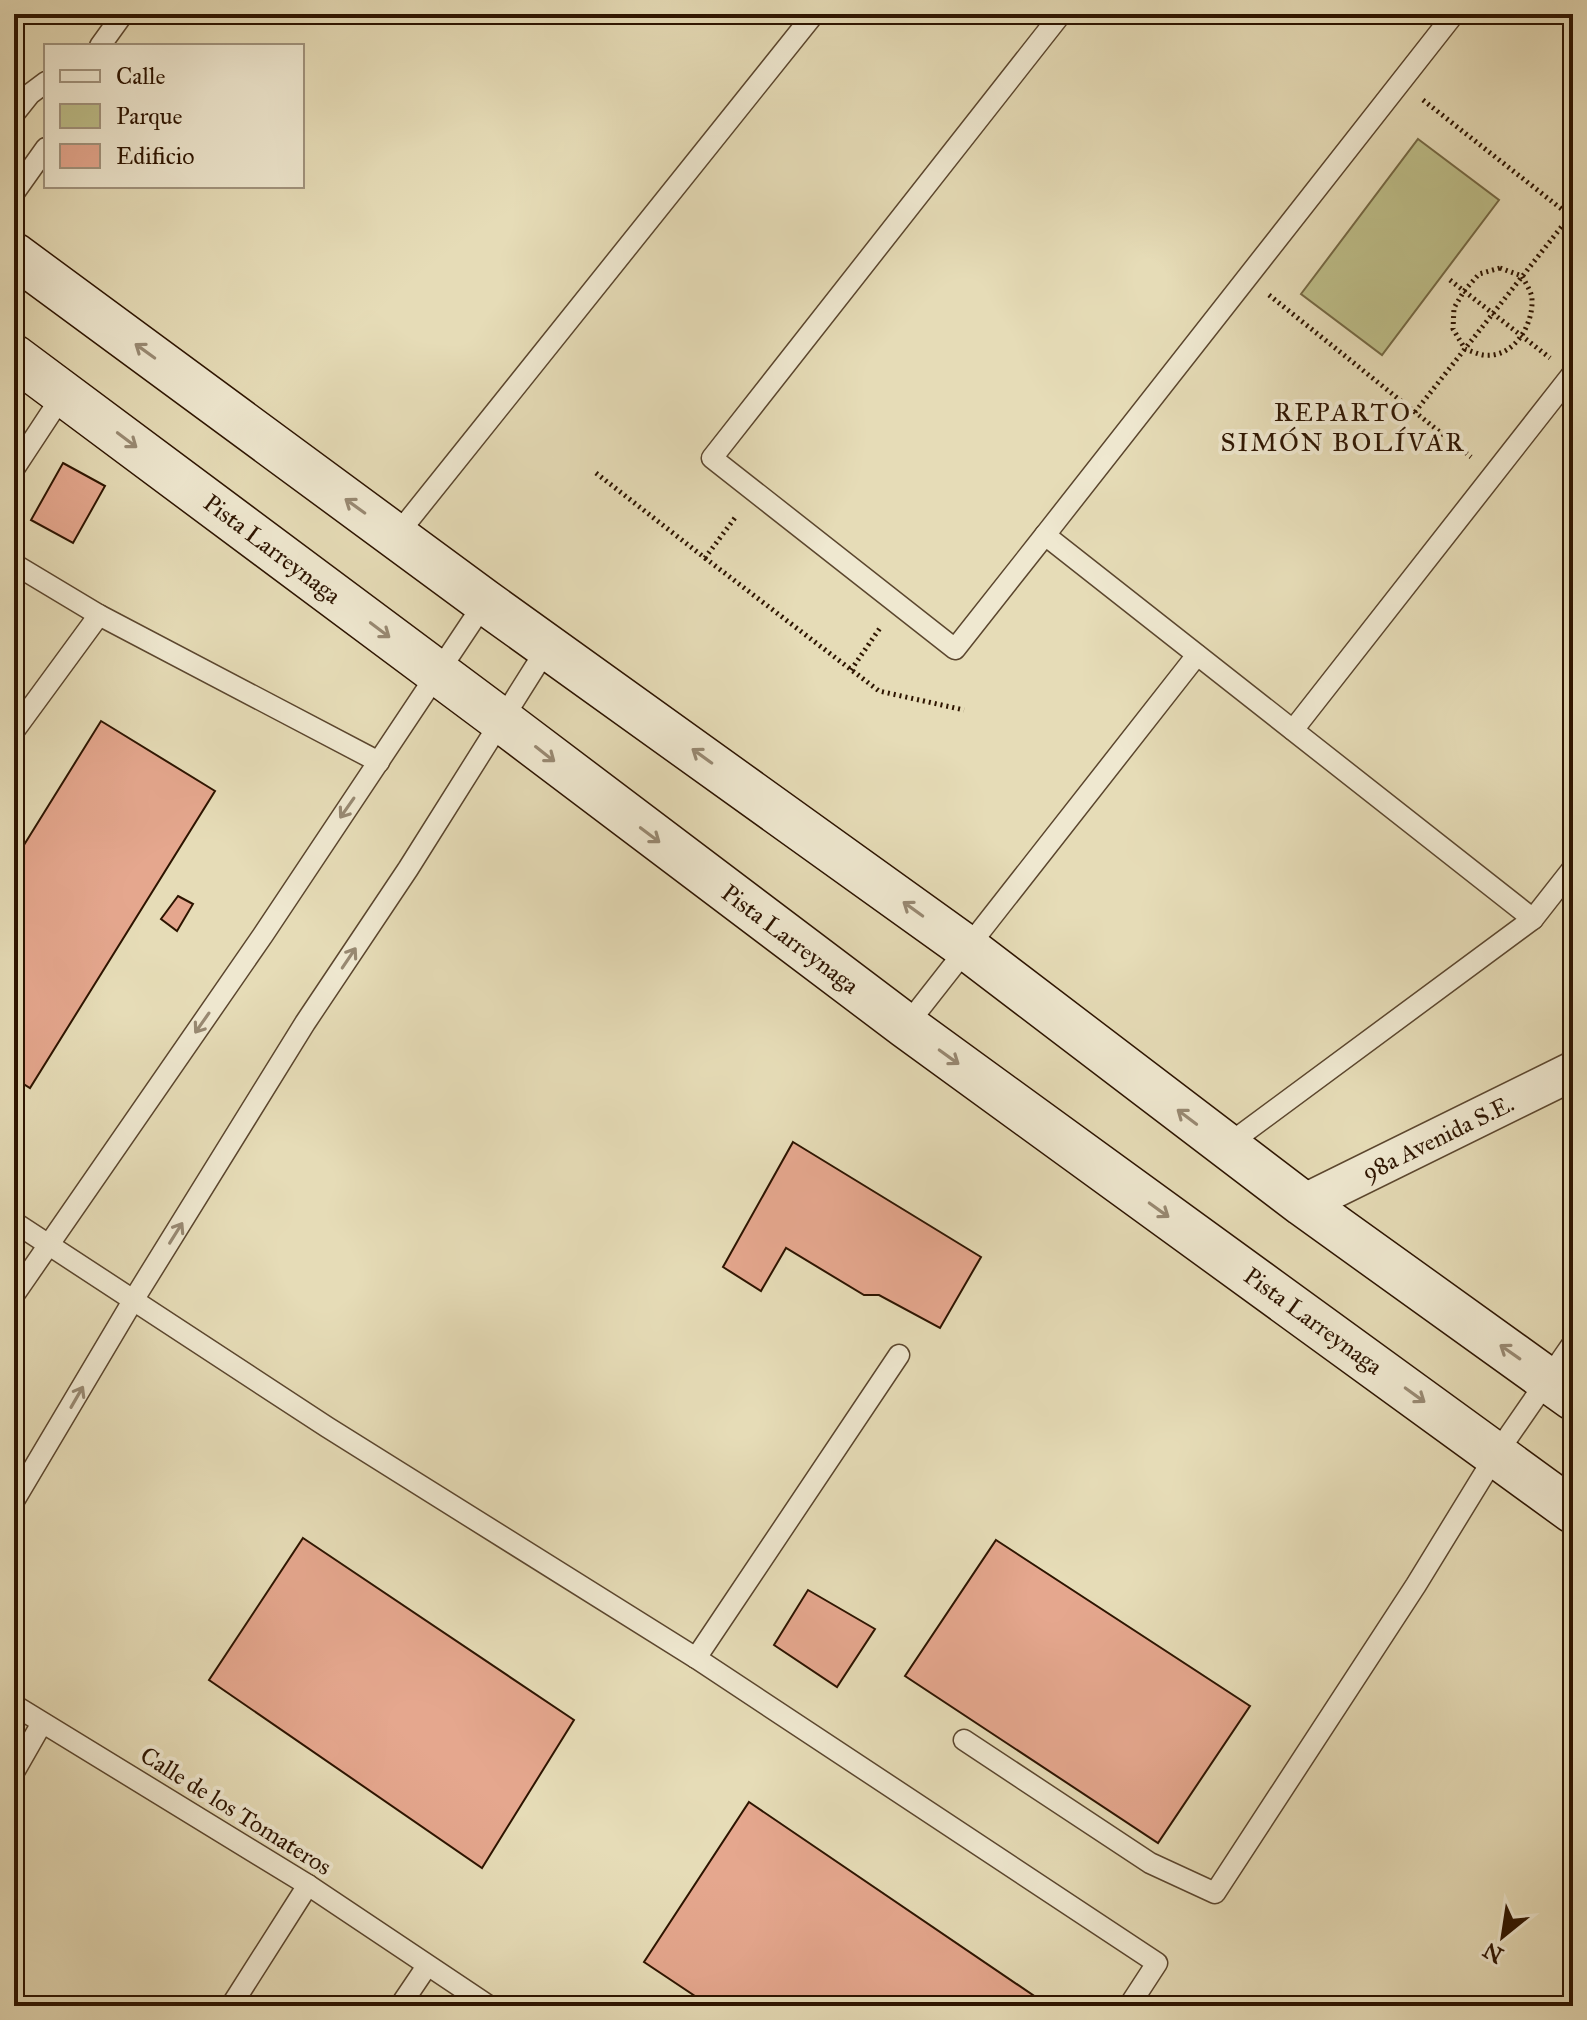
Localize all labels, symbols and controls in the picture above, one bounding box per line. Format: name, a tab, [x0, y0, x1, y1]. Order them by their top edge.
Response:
legend	[44, 44, 304, 188]
text: Calle	[116, 61, 165, 91]
text: Parque	[116, 101, 183, 131]
text: Edificio	[116, 141, 195, 171]
one-way arrow	[135, 343, 157, 360]
district label: REPARTO SIMÓN BOLÍVAR	[1220, 396, 1466, 458]
one-way arrow	[115, 432, 137, 449]
street label: Pista Larreynaga	[197, 488, 347, 611]
one-way arrow	[344, 497, 366, 514]
one-way arrow	[368, 621, 390, 638]
one-way arrow	[534, 745, 555, 762]
one-way arrow	[692, 748, 714, 765]
one-way arrow	[339, 796, 355, 818]
one-way arrow	[639, 826, 661, 843]
street label: Pista Larreynaga	[715, 878, 865, 1001]
one-way arrow	[903, 900, 924, 917]
one-way arrow	[340, 948, 357, 970]
one-way arrow	[194, 1011, 210, 1033]
one-way arrow	[937, 1049, 959, 1065]
street label: 98a Avenida S.E.	[1357, 1088, 1519, 1188]
one-way arrow	[1177, 1108, 1198, 1125]
one-way arrow	[1148, 1201, 1170, 1218]
one-way arrow	[168, 1222, 184, 1245]
street label: Pista Larreynaga	[1238, 1261, 1389, 1382]
one-way arrow	[1500, 1344, 1522, 1360]
one-way arrow	[70, 1385, 85, 1409]
one-way arrow	[1404, 1386, 1426, 1403]
street label: Calle de los Tomateros	[135, 1740, 337, 1882]
north arrow	[1463, 1896, 1543, 1976]
text: N	[1478, 1936, 1508, 1969]

